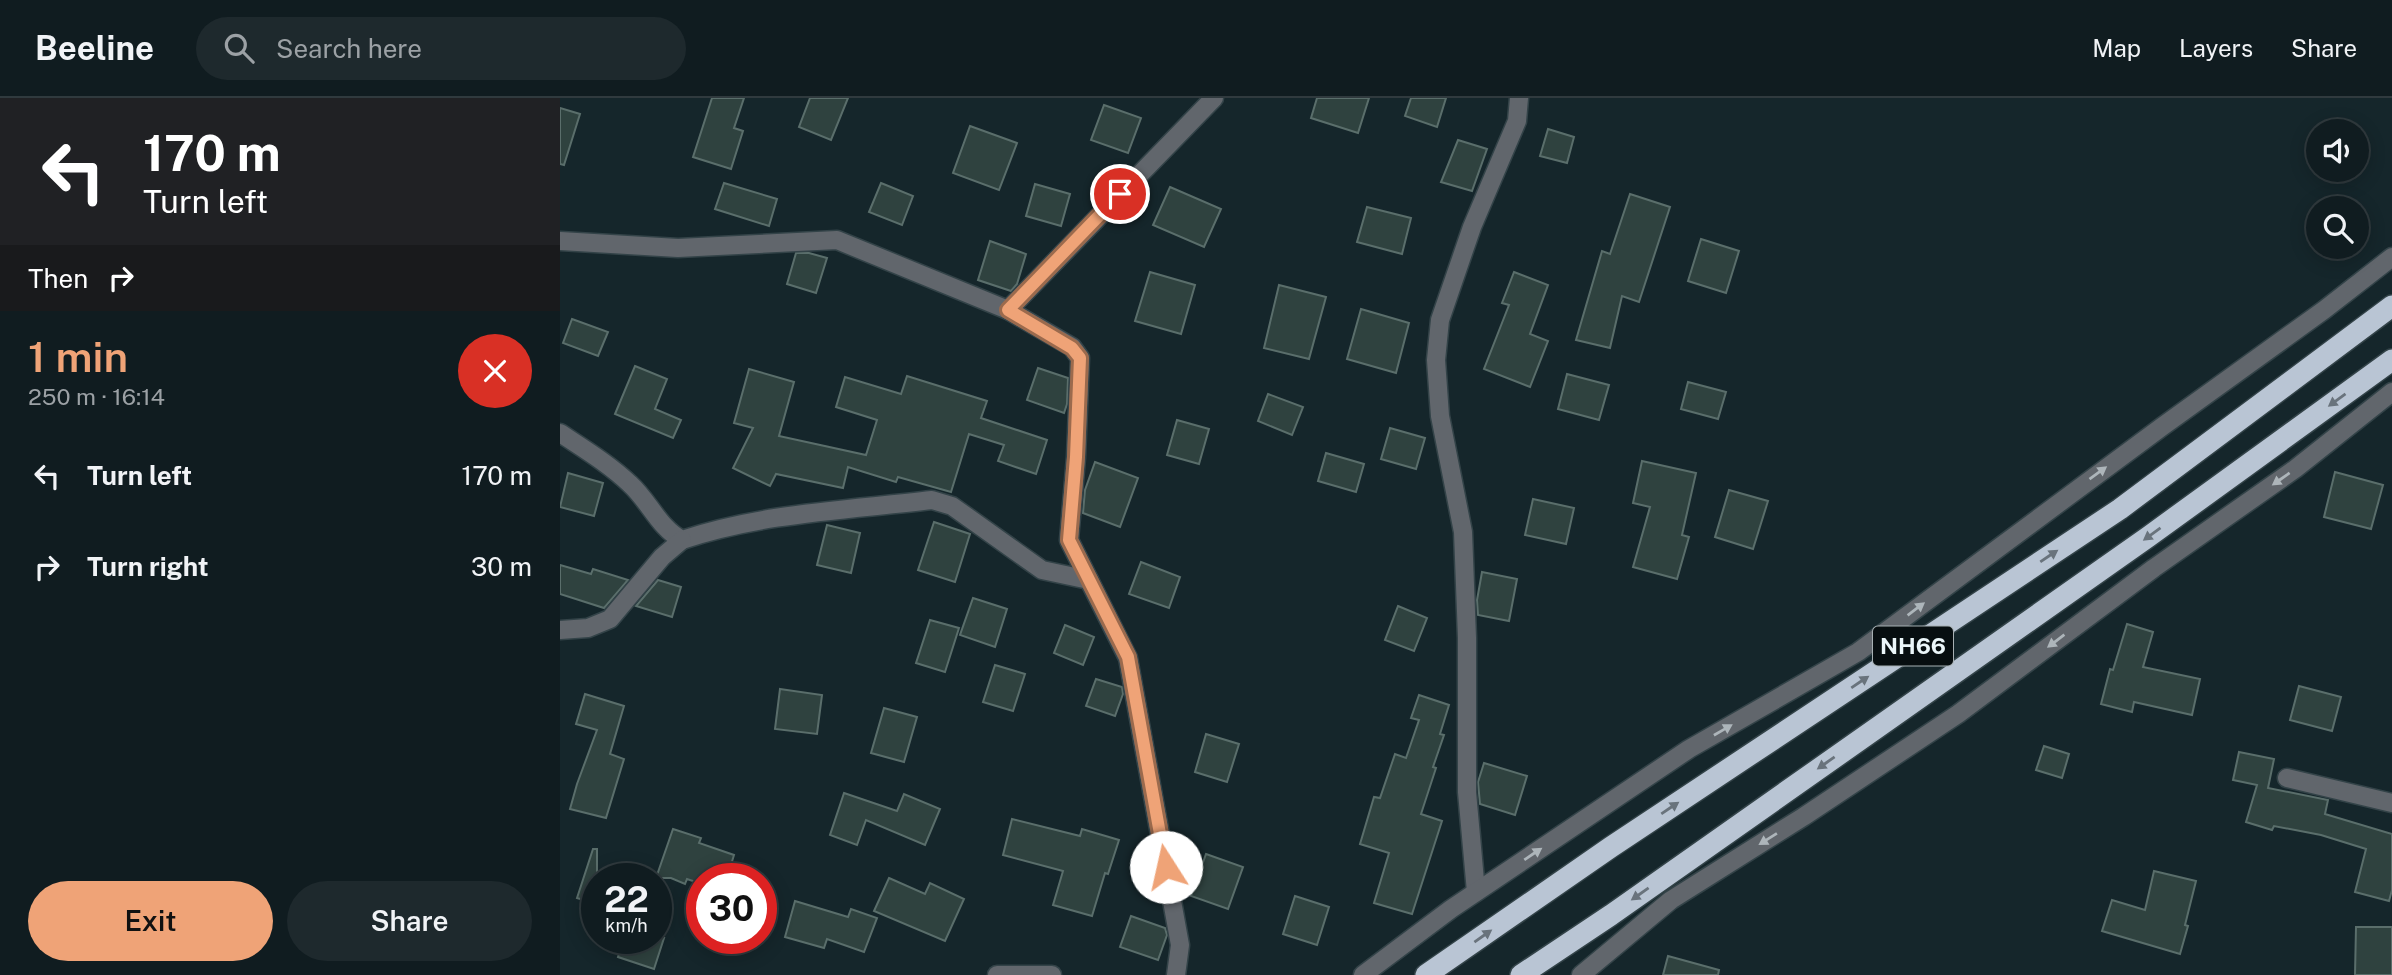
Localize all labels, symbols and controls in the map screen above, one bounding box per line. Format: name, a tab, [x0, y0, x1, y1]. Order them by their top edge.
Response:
search box	[196, 17, 686, 80]
text: Beeline	[35, 29, 154, 67]
icon: search	[220, 29, 258, 67]
text: Search here	[276, 33, 422, 64]
text: Map	[2092, 34, 2141, 62]
text: Layers	[2179, 34, 2253, 62]
text: Share	[2291, 34, 2357, 62]
map controls	[2306, 119, 2369, 259]
button: sound	[2306, 119, 2369, 182]
text: 170 m	[143, 124, 281, 182]
icon: left	[28, 126, 119, 217]
pin	[1090, 164, 1150, 224]
icon: arrive	[1101, 175, 1139, 213]
text: Turn left	[143, 183, 268, 220]
button: search	[2306, 196, 2369, 259]
icon: right	[102, 259, 140, 297]
text: Then	[28, 263, 88, 294]
text: 1 min	[28, 332, 128, 381]
button: close	[458, 334, 532, 408]
text: 250 m · 16:14	[28, 383, 165, 410]
one-way arrow	[2328, 393, 2346, 407]
icon: left	[28, 457, 66, 495]
text: Turn left	[87, 460, 192, 491]
text: 170 m	[462, 460, 532, 491]
one-way arrow	[2089, 466, 2108, 480]
one-way arrow	[2271, 472, 2290, 485]
one-way arrow	[2143, 526, 2161, 540]
icon: right	[28, 548, 66, 586]
one-way arrow	[2040, 549, 2058, 563]
text: Turn right	[87, 551, 209, 582]
text: 30 m	[471, 551, 532, 582]
one-way arrow	[1906, 601, 1924, 616]
road number: NH66	[1873, 626, 1953, 666]
one-way arrow	[2047, 634, 2065, 648]
one-way arrow	[1851, 675, 1869, 689]
one-way arrow	[1714, 723, 1733, 736]
one-way arrow	[1817, 756, 1835, 770]
one-way arrow	[1661, 802, 1680, 815]
position arrow	[1129, 830, 1203, 904]
one-way arrow	[1758, 833, 1778, 846]
one-way arrow	[1524, 847, 1542, 861]
speed limit sign: 30	[686, 863, 777, 954]
text: 22	[604, 879, 649, 920]
button: Exit	[28, 881, 273, 961]
button: Share	[287, 881, 532, 961]
one-way arrow	[1631, 887, 1649, 901]
text: km/h	[605, 915, 648, 936]
one-way arrow	[1473, 930, 1492, 943]

